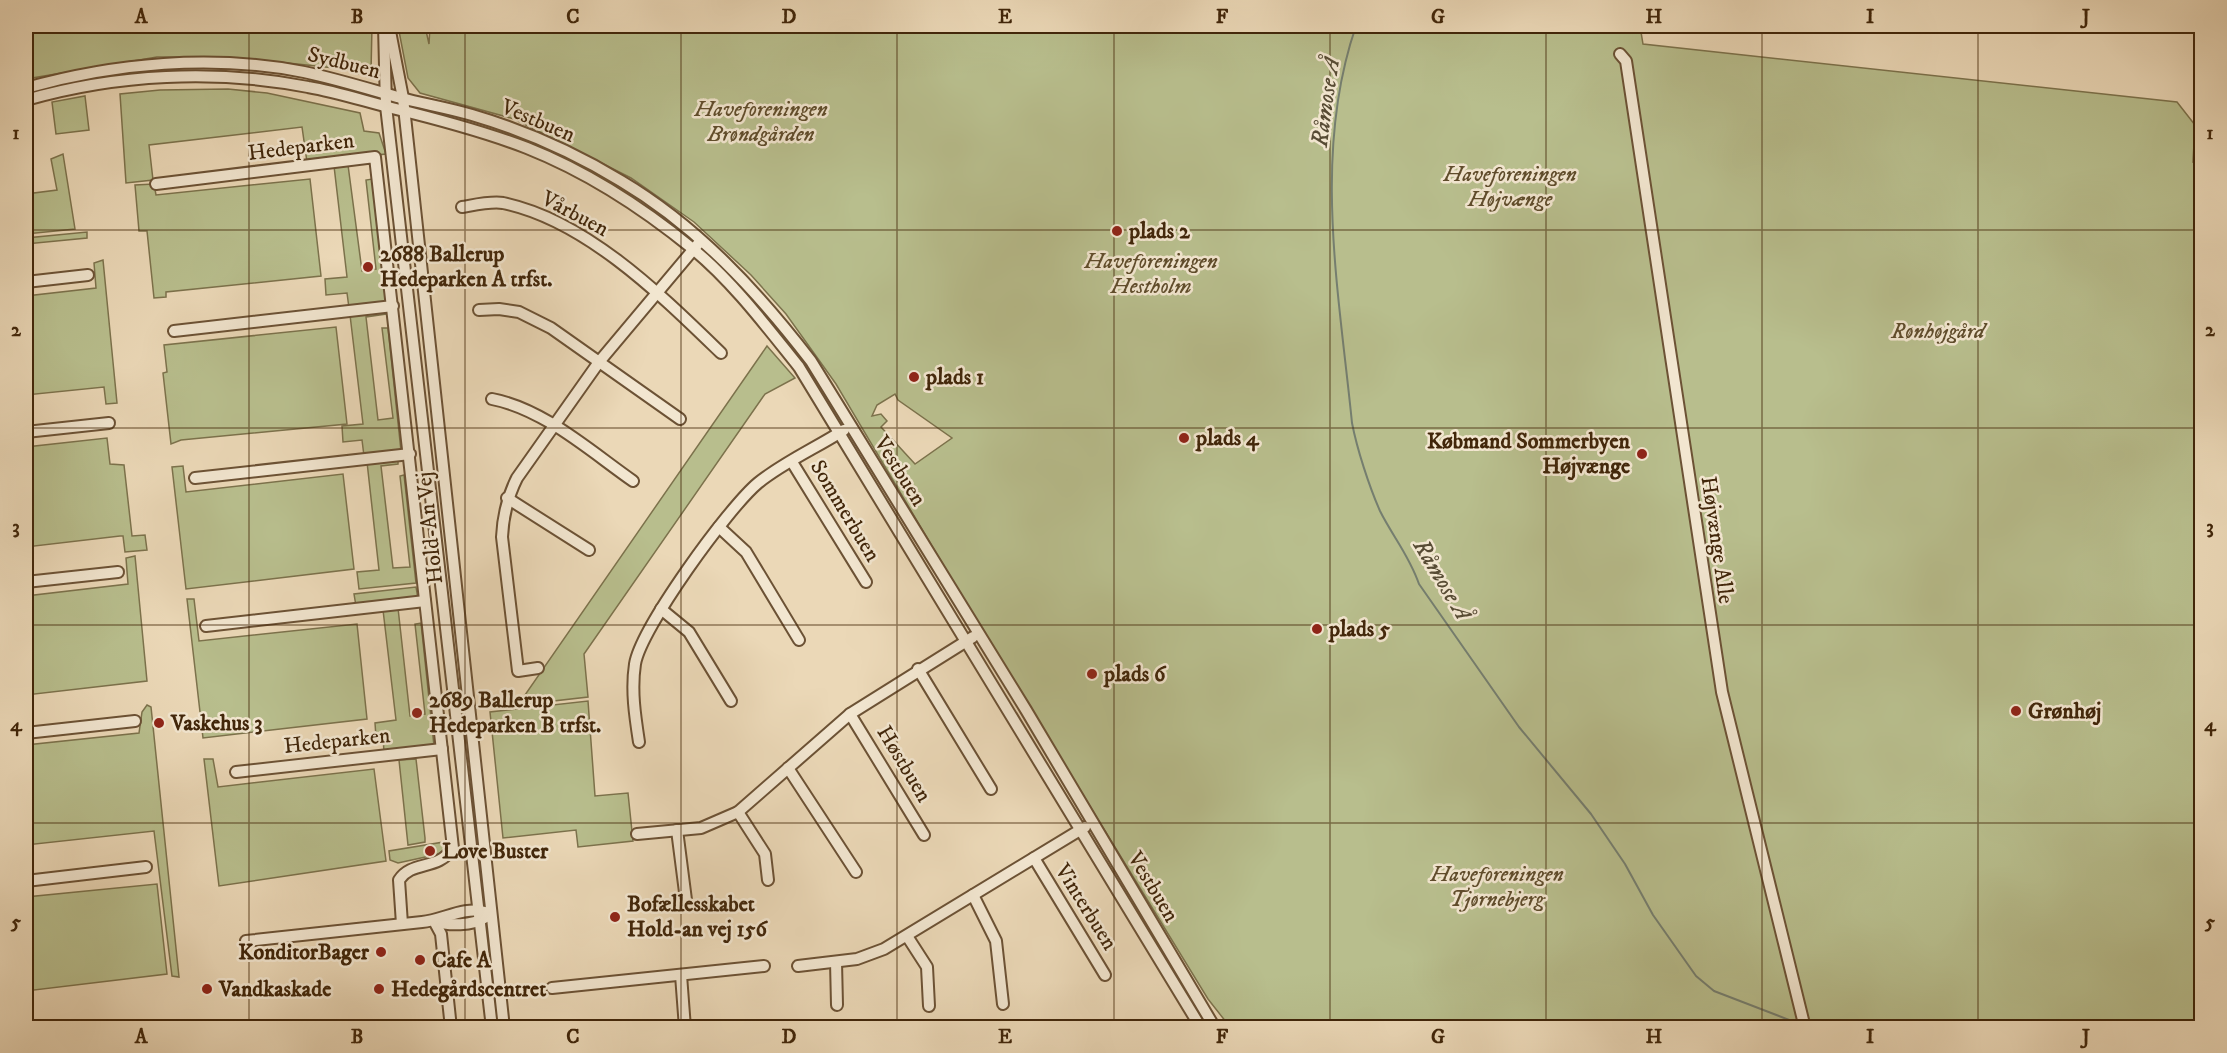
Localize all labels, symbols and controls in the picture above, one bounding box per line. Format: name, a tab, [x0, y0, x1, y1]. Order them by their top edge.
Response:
text: A	[134, 5, 149, 30]
text: B	[351, 5, 363, 30]
text: C	[566, 5, 580, 30]
text: D	[782, 5, 797, 30]
text: E	[998, 5, 1012, 30]
text: F	[1216, 5, 1229, 30]
text: G	[1431, 5, 1445, 30]
text: H	[1646, 5, 1663, 30]
text: I	[1866, 5, 1874, 30]
text: J	[2080, 5, 2090, 30]
street label: Sydbuen	[305, 41, 384, 85]
water label: Råmose Å	[1305, 53, 1347, 150]
street label: Vestbuen	[496, 93, 580, 149]
park label: Haveforeningen Brøndgården	[693, 96, 828, 148]
text: 1	[12, 121, 20, 146]
text: 1	[2206, 121, 2214, 146]
street label: Hedeparken	[246, 127, 356, 167]
park label: Haveforeningen Højvænge	[1442, 161, 1577, 213]
street label: Vårbuen	[536, 185, 614, 243]
place label: plads 2	[1128, 218, 1191, 245]
marker: plads 2	[1110, 224, 1124, 238]
place label: 2688 Ballerup Hedeparken A trfst.	[380, 241, 552, 293]
park label: Haveforeningen Hestholm	[1083, 248, 1218, 300]
marker: 2688 Ballerup Hedeparken A trfst.	[361, 260, 375, 274]
text: 2	[11, 318, 22, 343]
park label: Rønhøjgård	[1890, 318, 1988, 345]
text: 2	[2205, 318, 2216, 343]
place label: plads 1	[925, 364, 984, 391]
marker: plads 1	[907, 370, 921, 384]
place label: plads 4	[1195, 425, 1260, 452]
place label: Købmand Sommerbyen Højvænge	[1427, 428, 1630, 481]
street label: Vestbuen	[867, 430, 932, 512]
marker: plads 4	[1177, 431, 1191, 445]
marker: Købmand Sommerbyen Højvænge	[1635, 447, 1649, 461]
street label: Sommerbuen	[804, 455, 886, 567]
street label: Hold-An Vej	[411, 471, 449, 585]
street label: Højvænge Alle	[1695, 474, 1739, 606]
text: 3	[12, 515, 20, 540]
text: 3	[2206, 515, 2214, 540]
water label: Råmose Å	[1405, 533, 1479, 628]
place label: plads 5	[1328, 616, 1390, 643]
marker: plads 5	[1310, 622, 1324, 636]
place label: plads 6	[1103, 661, 1167, 688]
marker: plads 6	[1085, 667, 1099, 681]
place label: 2689 Ballerup Hedeparken B trfst.	[429, 687, 601, 739]
place label: Grønhøj	[2028, 698, 2101, 726]
marker: Grønhøj	[2009, 704, 2023, 718]
marker: 2689 Ballerup Hedeparken B trfst.	[410, 706, 424, 720]
place label: Vaskehus 3	[170, 710, 262, 737]
text: 4	[10, 713, 23, 738]
text: 4	[2204, 713, 2217, 738]
marker: Vaskehus 3	[152, 716, 166, 730]
street label: Høstbuen	[871, 721, 938, 808]
street label: Hedeparken	[282, 722, 392, 760]
place label: Love Buster	[442, 838, 549, 865]
marker: Love Buster	[423, 844, 437, 858]
street label: Vestbuen	[1121, 846, 1185, 928]
street label: Vinterbuen	[1048, 858, 1123, 956]
park label: Haveforeningen Tjørnebjerg	[1429, 861, 1564, 913]
place label: Bofællesskabet Hold-an vej 156	[627, 891, 768, 944]
text: 5	[10, 910, 21, 935]
marker: Bofællesskabet Hold-an vej 156	[608, 910, 622, 924]
text: 5	[2204, 910, 2215, 935]
place label: KonditorBager	[238, 939, 370, 966]
marker: KonditorBager	[374, 945, 388, 959]
place label: Cafe A	[432, 947, 492, 974]
marker: Cafe A	[413, 953, 427, 967]
place label: Vandkaskade	[218, 976, 331, 1003]
place label: Hedegårdscentret	[391, 976, 546, 1003]
marker: Vandkaskade	[200, 982, 214, 996]
marker: Hedegårdscentret	[372, 982, 386, 996]
text: A	[134, 1025, 149, 1050]
text: B	[351, 1025, 363, 1050]
text: C	[566, 1025, 580, 1050]
text: D	[782, 1025, 797, 1050]
text: E	[998, 1025, 1012, 1050]
text: F	[1216, 1025, 1229, 1050]
text: G	[1431, 1025, 1445, 1050]
text: H	[1646, 1025, 1663, 1050]
text: I	[1866, 1025, 1874, 1050]
text: J	[2080, 1025, 2090, 1050]

